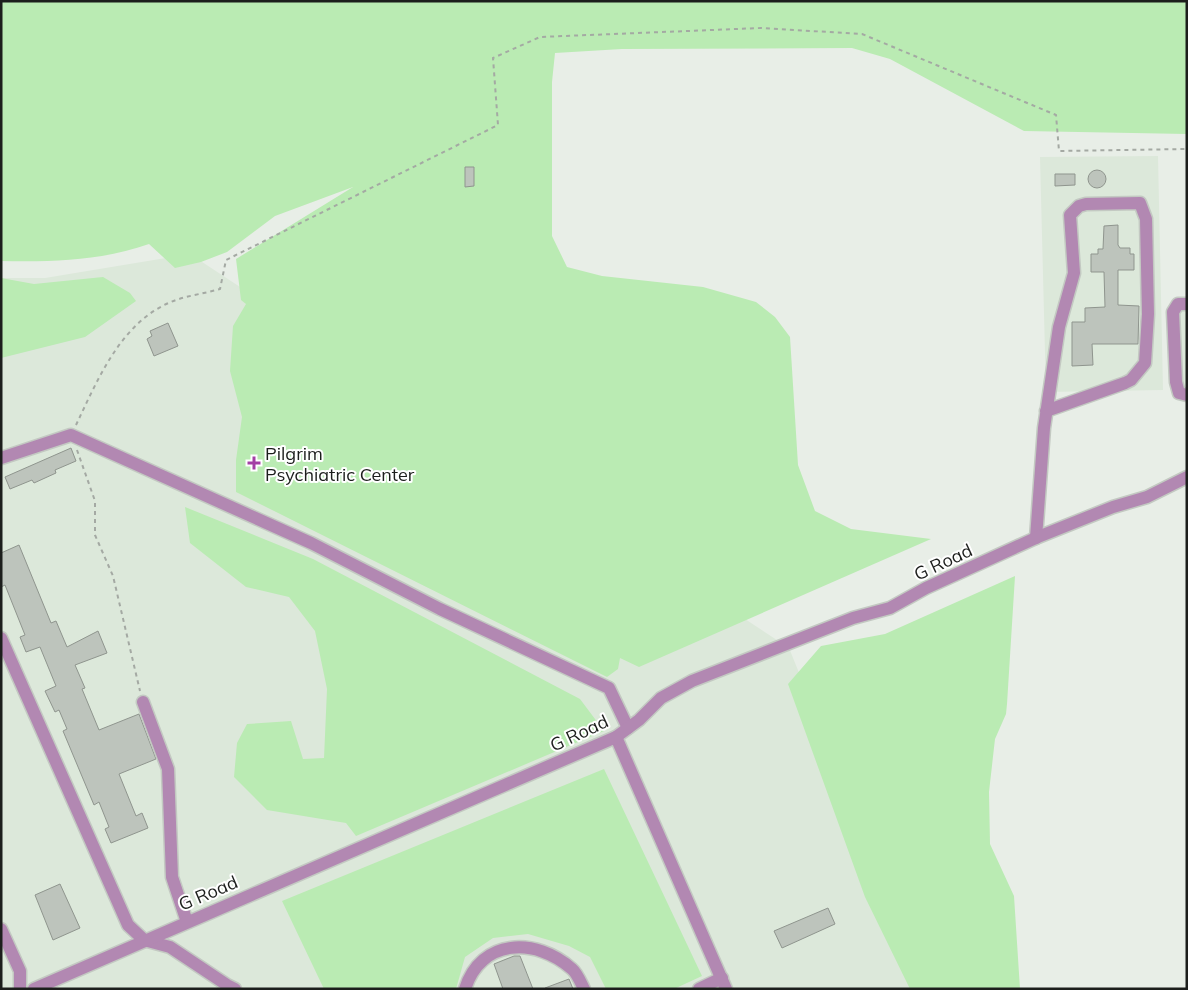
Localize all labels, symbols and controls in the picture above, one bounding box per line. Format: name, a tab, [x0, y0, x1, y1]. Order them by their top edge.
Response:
place label: Pilgrim Psychiatric Center	[265, 442, 415, 486]
marker: Pilgrim Psychiatric Center	[247, 456, 261, 470]
street label: G Road	[910, 538, 976, 586]
street label: G Road	[546, 709, 612, 757]
street label: G Road	[175, 870, 241, 916]

